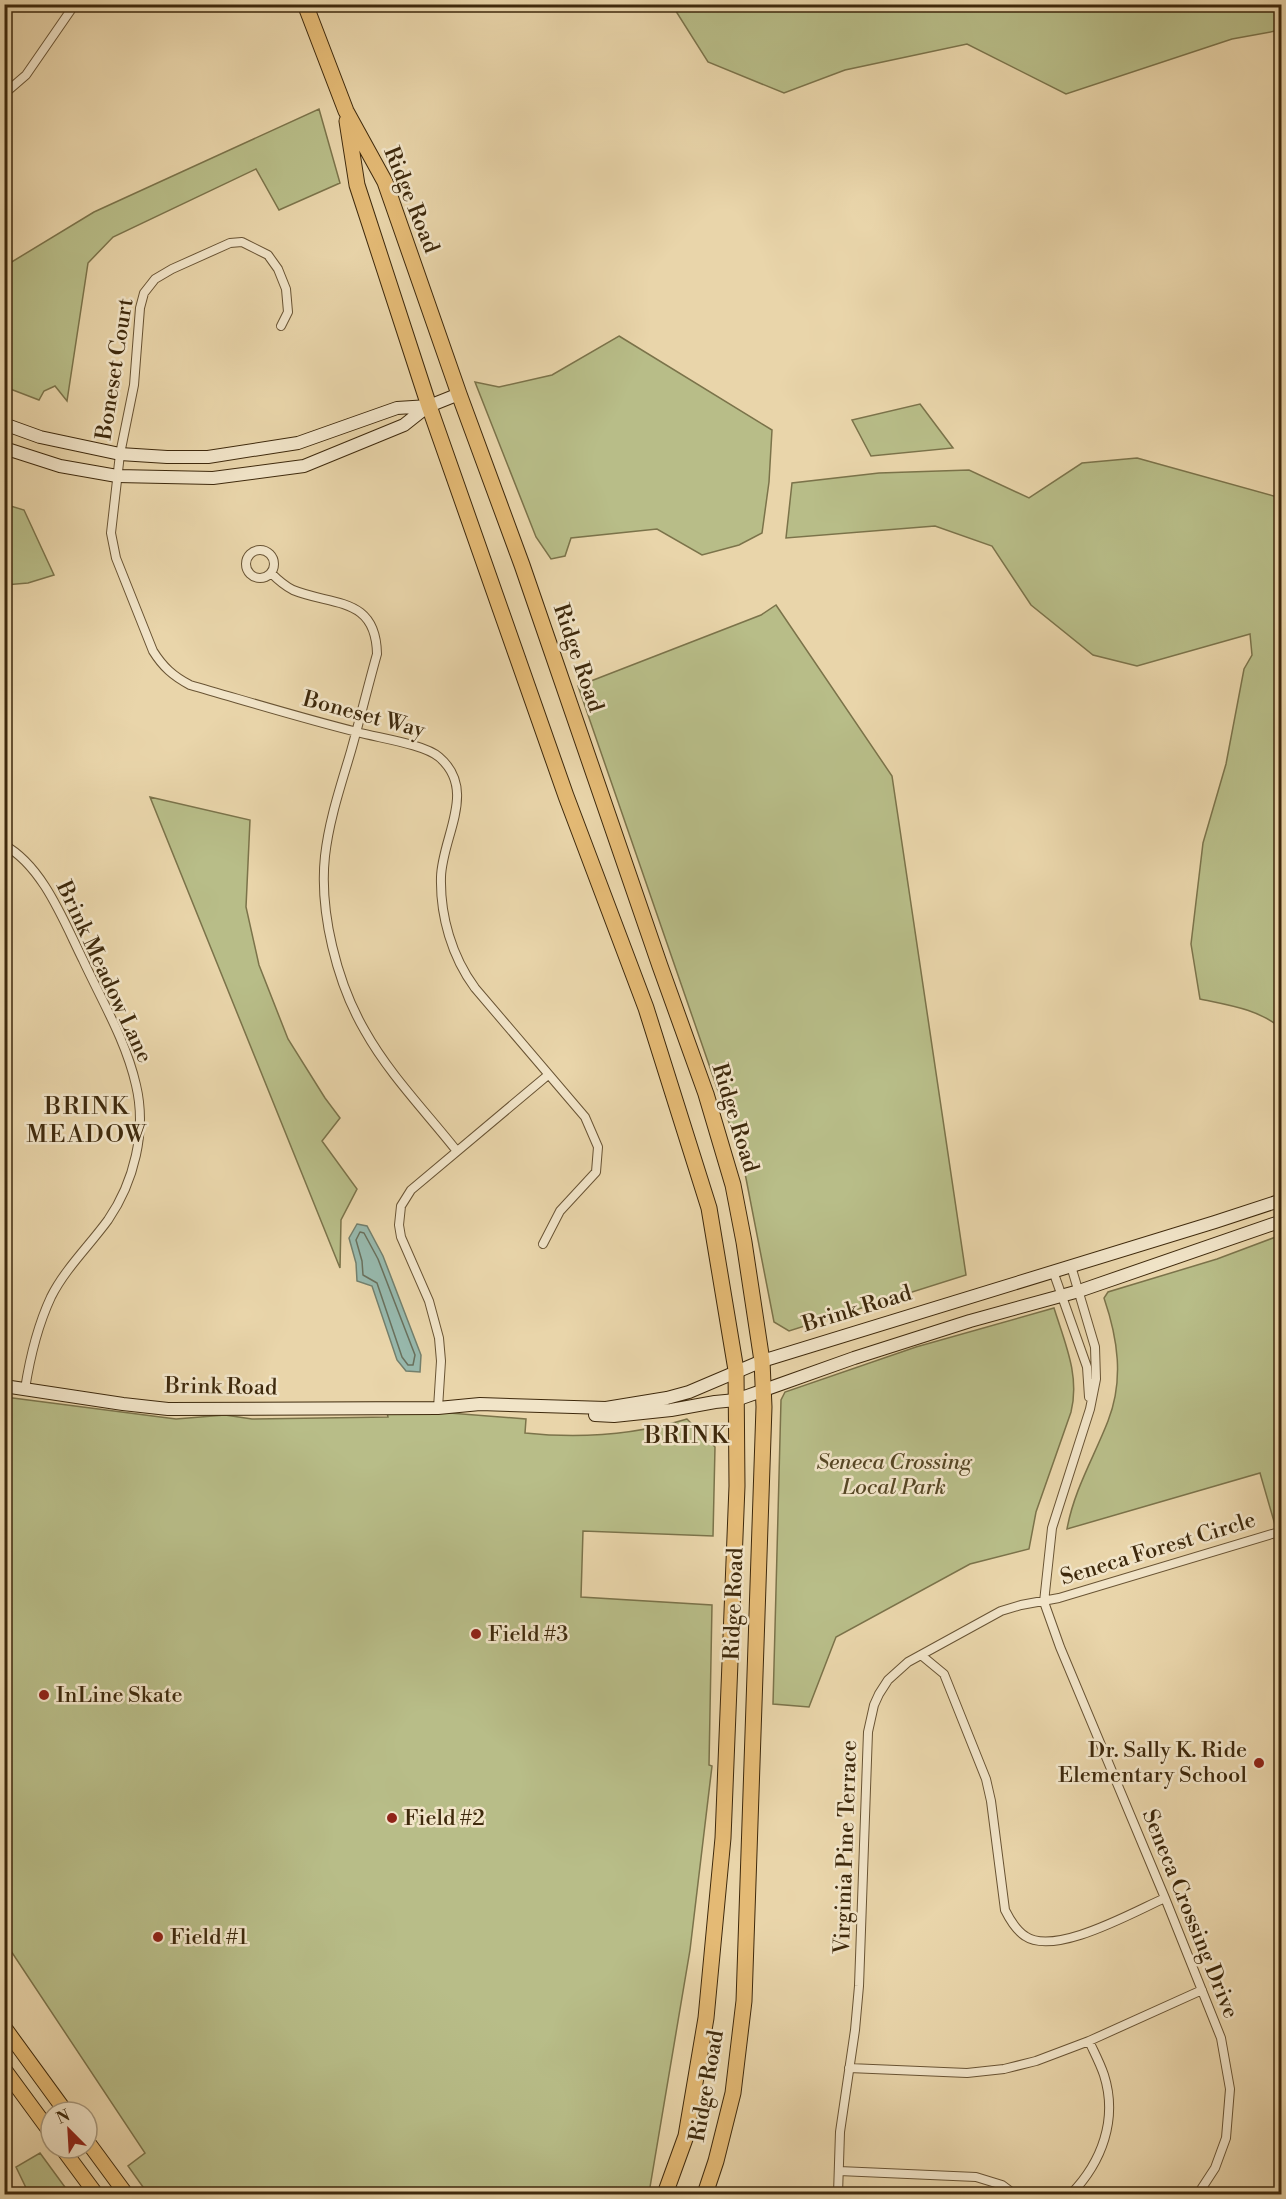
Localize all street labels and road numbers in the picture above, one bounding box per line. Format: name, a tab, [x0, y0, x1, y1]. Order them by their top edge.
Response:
street label: Ridge Road	[377, 143, 445, 258]
street label: Boneset Court	[90, 296, 140, 443]
street label: Ridge Road	[547, 600, 609, 716]
street label: Boneset Way	[299, 685, 428, 744]
street label: Brink Meadow Lane	[50, 876, 158, 1067]
street label: Ridge Road	[706, 1060, 765, 1176]
street label: Brink Road	[798, 1279, 915, 1339]
street label: Brink Road	[163, 1373, 278, 1401]
street label: Seneca Forest Circle	[1057, 1506, 1259, 1592]
street label: Ridge Road	[719, 1547, 749, 1661]
street label: Virginia Pine Terrace	[829, 1740, 863, 1955]
street label: Seneca Crossing Drive	[1136, 1806, 1244, 2022]
street label: Ridge Road	[684, 2028, 730, 2144]

